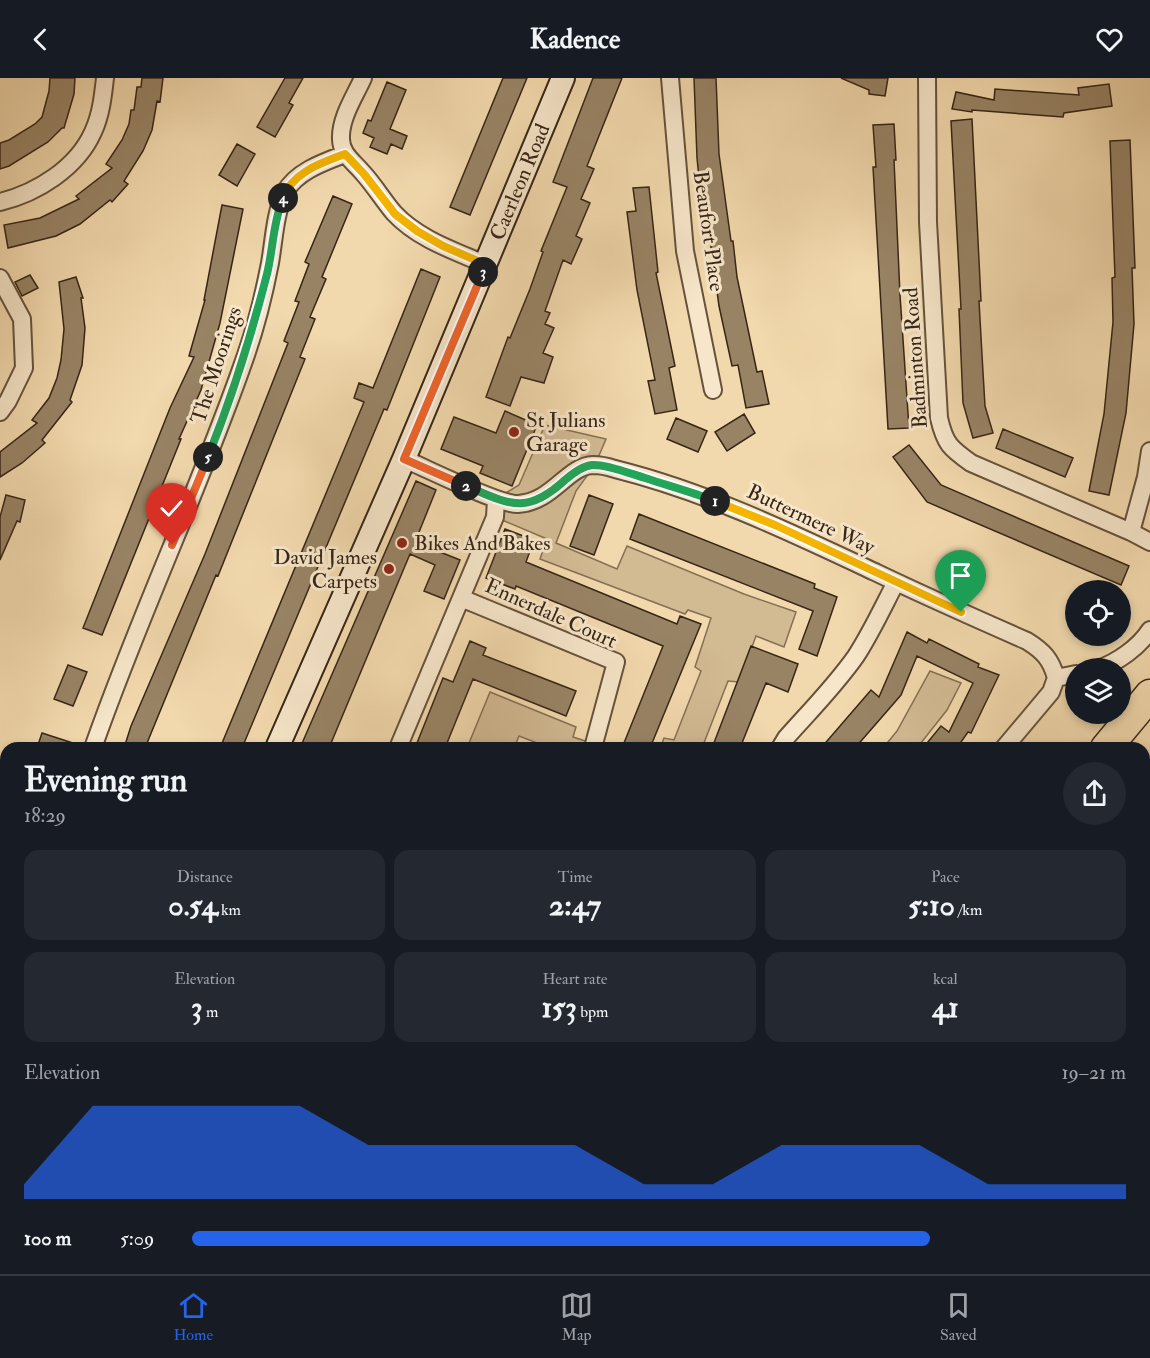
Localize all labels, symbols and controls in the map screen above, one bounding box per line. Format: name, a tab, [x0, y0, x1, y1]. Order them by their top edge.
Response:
icon: back	[24, 23, 57, 56]
text: Kadence	[530, 23, 620, 56]
icon: heart	[1093, 23, 1126, 56]
street label: Caerleon Road	[484, 119, 557, 244]
street label: Beaufort Place	[687, 169, 730, 293]
pin: 4	[268, 183, 298, 213]
text: 4	[279, 188, 287, 208]
pin: 3	[468, 257, 498, 287]
text: 3	[480, 262, 486, 282]
street label: Badminton Road	[897, 286, 934, 429]
street label: The Moorings	[185, 303, 248, 427]
place label: St Julians Garage	[526, 407, 605, 458]
marker: St Julians Garage	[507, 425, 521, 439]
pin: 5	[193, 442, 223, 472]
text: 5	[204, 447, 212, 467]
pin: 2	[451, 471, 481, 501]
text: 2	[462, 476, 470, 496]
street label: Buttermere Way	[743, 478, 880, 561]
pin	[146, 483, 197, 545]
pin: 1	[700, 486, 730, 516]
text: 1	[712, 491, 718, 511]
icon: check	[155, 492, 188, 525]
place label: Bikes And Bakes	[414, 530, 550, 557]
marker: Bikes And Bakes	[395, 536, 409, 550]
place label: David James Carpets	[273, 544, 377, 595]
pin	[935, 550, 986, 612]
icon: arrive	[944, 559, 977, 592]
marker: David James Carpets	[382, 562, 396, 576]
street label: Ennerdale Court	[481, 572, 621, 655]
map controls	[1065, 580, 1131, 724]
button: locate	[1065, 580, 1131, 646]
button: layers	[1065, 658, 1131, 724]
text: Evening run	[24, 760, 187, 801]
button: share	[1063, 762, 1126, 825]
text: 18:29	[24, 803, 66, 828]
text: Distance	[177, 867, 233, 887]
text: Time	[558, 867, 592, 887]
text: Pace	[931, 867, 960, 887]
text: 0.54	[168, 887, 218, 924]
text: 2:47	[549, 887, 601, 924]
text: 5:10	[908, 887, 955, 924]
text: km	[218, 900, 241, 920]
text: /km	[955, 900, 982, 920]
text: Elevation	[174, 969, 235, 989]
text: Heart rate	[542, 969, 608, 989]
text: kcal	[933, 969, 958, 989]
text: 3	[191, 989, 203, 1026]
text: 153	[541, 989, 577, 1026]
text: 41	[932, 989, 959, 1026]
text: m	[203, 1002, 218, 1022]
text: bpm	[577, 1002, 609, 1022]
text: Elevation	[24, 1060, 100, 1085]
text: 19–21 m	[1062, 1060, 1126, 1085]
text: 100 m	[24, 1226, 71, 1251]
text: 5:09	[120, 1226, 154, 1251]
tab: Home	[173, 1289, 213, 1345]
tab: Map	[560, 1289, 593, 1345]
tab: Saved	[940, 1289, 977, 1345]

